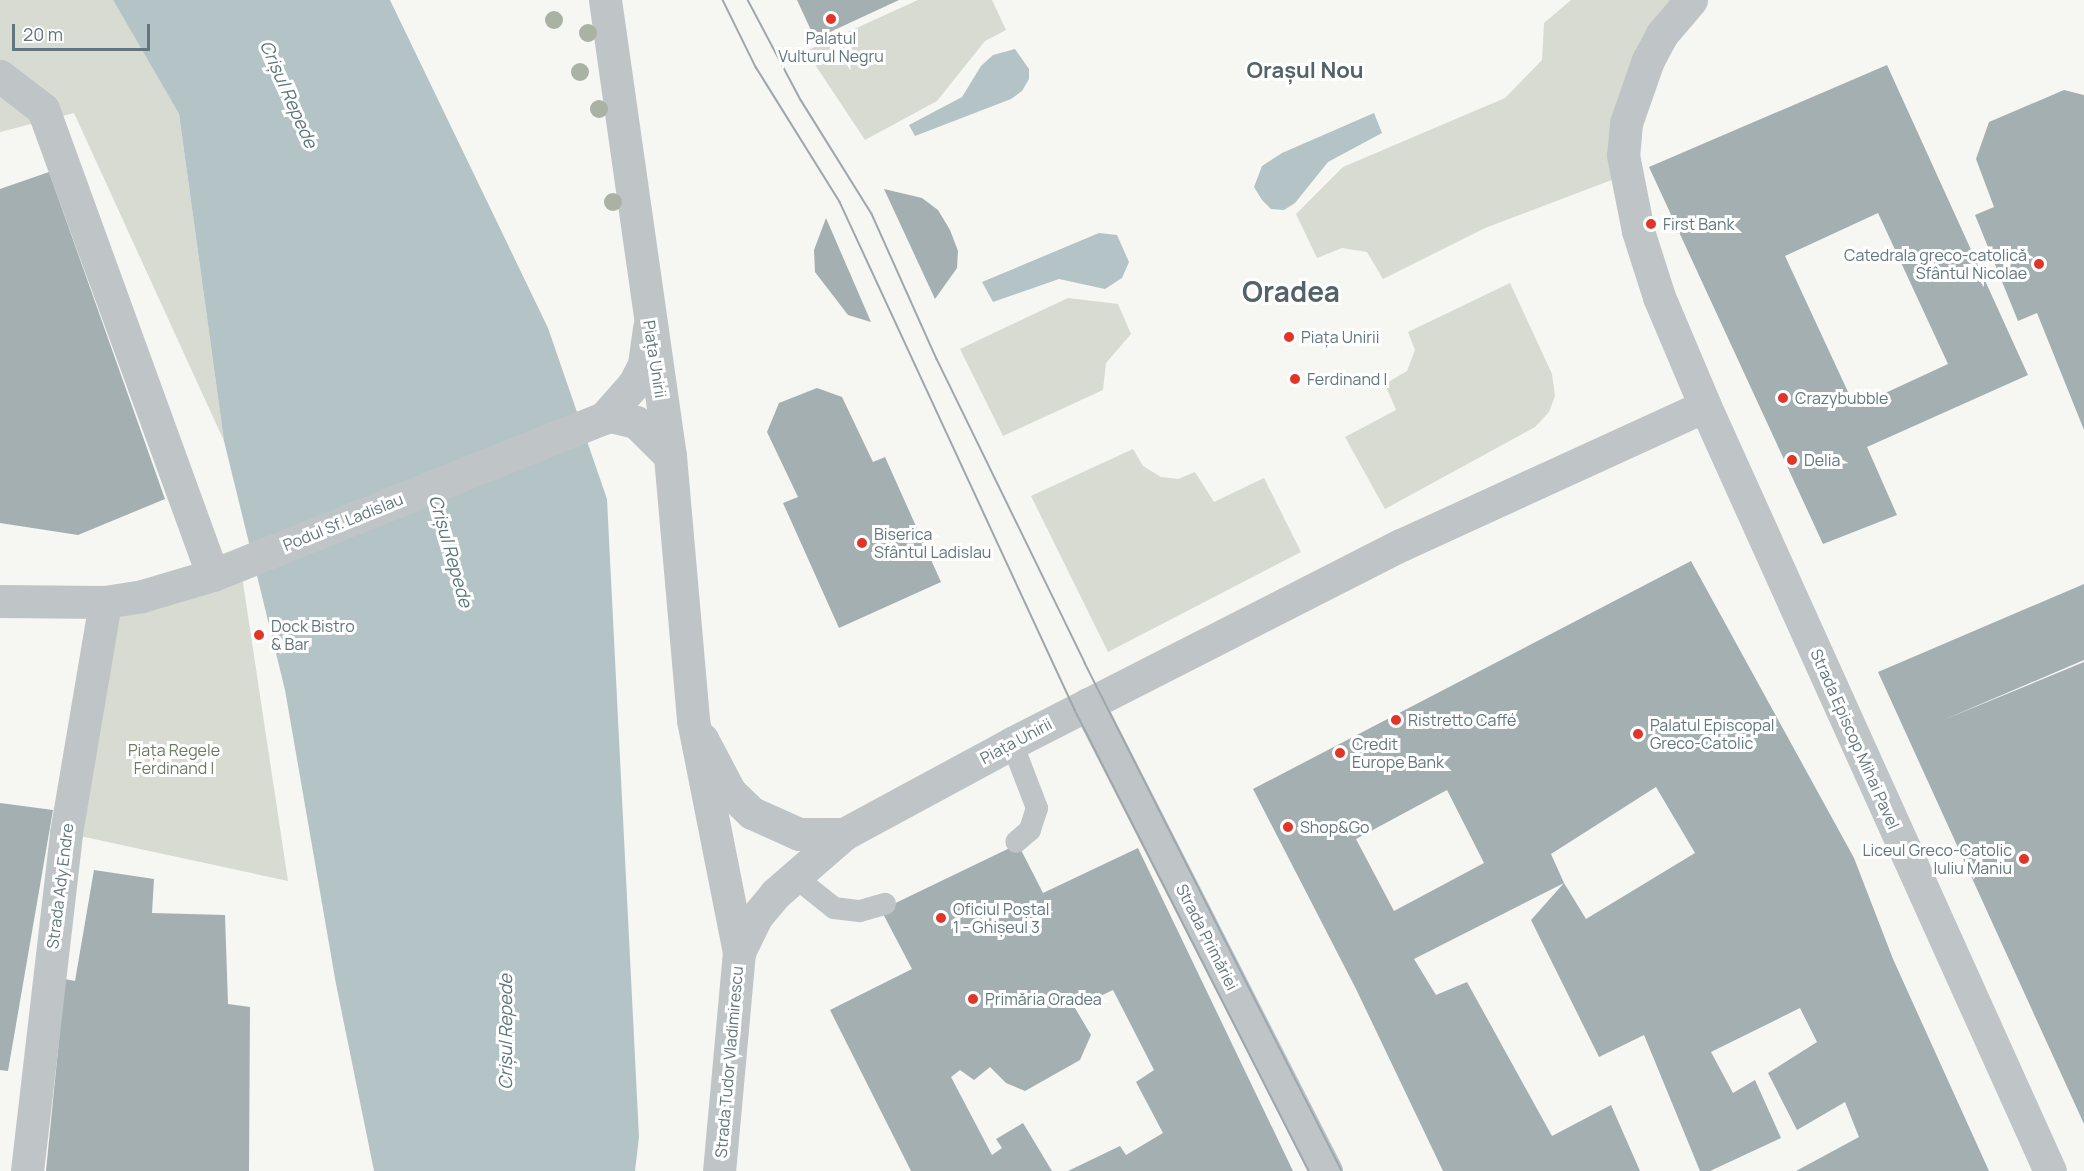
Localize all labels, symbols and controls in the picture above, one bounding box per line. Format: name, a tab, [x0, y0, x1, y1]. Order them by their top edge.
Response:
scale bar	[15, 12, 153, 50]
marker: Palatul Vulturul Negru	[824, 12, 838, 26]
text: 20 m	[23, 22, 63, 46]
place label: Palatul Vulturul Negru	[778, 28, 884, 66]
water label: Crișul Repede	[256, 37, 322, 151]
district label: Orașul Nou	[1246, 58, 1364, 84]
place label: First Bank	[1663, 214, 1734, 234]
marker: First Bank	[1644, 217, 1658, 231]
place label: Catedrala greco-catolică Sfântul Nicolae	[1844, 245, 2027, 283]
marker: Catedrala greco-catolică Sfântul Nicolae	[2032, 257, 2046, 271]
district label: Oradea	[1242, 274, 1340, 308]
street label: Piața Unirii	[639, 319, 671, 399]
place label: Piața Unirii	[1301, 327, 1379, 347]
marker: Piața Unirii	[1282, 330, 1296, 344]
place label: Ferdinand I	[1307, 369, 1387, 389]
marker: Ferdinand I	[1288, 372, 1302, 386]
place label: Crazybubble	[1795, 388, 1888, 408]
marker: Crazybubble	[1776, 391, 1790, 405]
place label: Delia	[1804, 450, 1840, 470]
marker: Delia	[1785, 453, 1799, 467]
street label: Podul Sf. Ladislau	[280, 489, 406, 555]
water label: Crișul Repede	[425, 493, 477, 609]
place label: Biserica Sfântul Ladislau	[874, 524, 991, 562]
marker: Biserica Sfântul Ladislau	[855, 536, 869, 550]
place label: Dock Bistro & Bar	[271, 616, 355, 654]
marker: Dock Bistro & Bar	[252, 628, 266, 642]
street label: Strada Episcop Mihai Pavel	[1807, 646, 1903, 832]
place label: Ristretto Caffé	[1408, 710, 1516, 730]
marker: Ristretto Caffé	[1389, 713, 1403, 727]
street label: Piața Unirii	[977, 714, 1055, 768]
place label: Palatul Episcopal Greco-Catolic	[1650, 715, 1775, 753]
marker: Palatul Episcopal Greco-Catolic	[1631, 727, 1645, 741]
place label: Credit Europe Bank	[1352, 734, 1444, 772]
park label: Piața Regele Ferdinand I	[128, 740, 220, 778]
marker: Credit Europe Bank	[1333, 746, 1347, 760]
place label: Shop&Go	[1300, 817, 1369, 837]
marker: Shop&Go	[1281, 820, 1295, 834]
street label: Strada Ady Endre	[43, 822, 77, 950]
place label: Liceul Greco-Catolic Iuliu Maniu	[1862, 840, 2012, 878]
marker: Liceul Greco-Catolic Iuliu Maniu	[2017, 852, 2031, 866]
street label: Strada Primăriei	[1172, 881, 1242, 993]
place label: Oficiul Poștal 1 - Ghișeul 3	[953, 899, 1049, 937]
marker: Oficiul Poștal 1 - Ghișeul 3	[934, 911, 948, 925]
street label: Strada Tudor Vladimirescu	[711, 965, 747, 1159]
water label: Crișul Repede	[494, 974, 516, 1090]
place label: Primăria Oradea	[985, 989, 1102, 1009]
marker: Primăria Oradea	[966, 992, 980, 1006]

